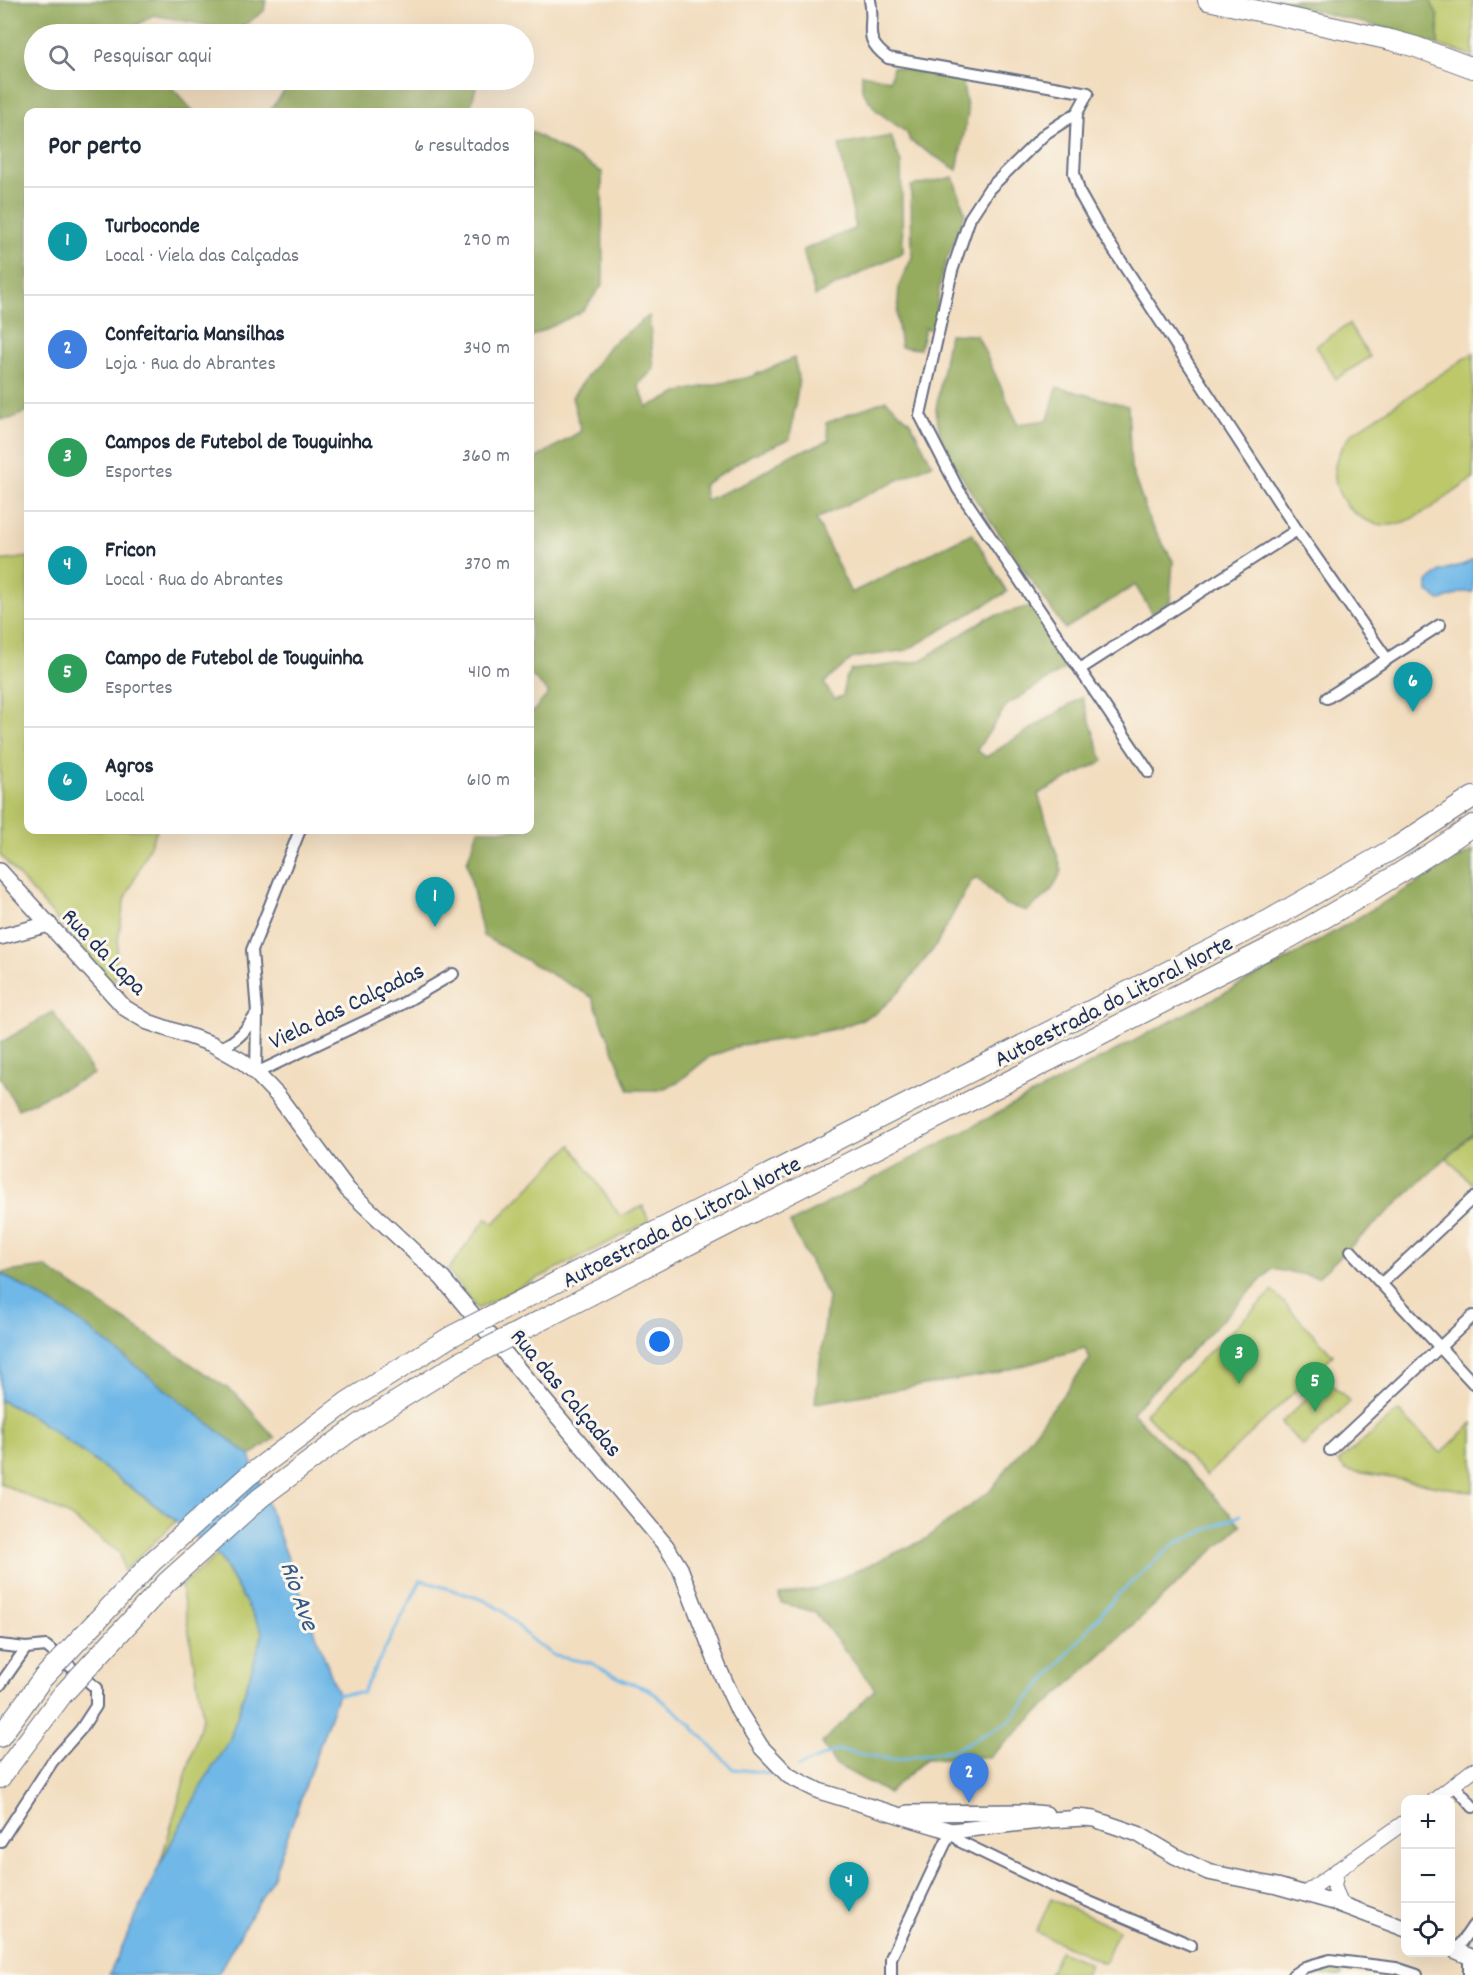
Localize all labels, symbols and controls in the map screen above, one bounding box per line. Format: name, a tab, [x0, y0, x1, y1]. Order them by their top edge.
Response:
search box	[24, 24, 534, 90]
icon: search	[45, 41, 78, 74]
text: Pesquisar aqui	[93, 42, 212, 73]
text: Por perto	[48, 129, 141, 166]
text: 6 resultados	[414, 133, 510, 161]
text: Turboconde	[105, 212, 200, 243]
text: 1	[65, 227, 70, 255]
text: 290 m	[463, 227, 510, 255]
text: Local · Viela das Calçadas	[105, 243, 299, 271]
text: Confeitaria Mansilhas	[105, 320, 285, 351]
text: 2	[63, 335, 72, 363]
text: 340 m	[464, 335, 510, 363]
text: Loja · Rua do Abrantes	[105, 351, 276, 379]
text: Campos de Futebol de Touguinha	[105, 428, 372, 459]
text: 3	[63, 443, 72, 471]
text: 360 m	[462, 443, 510, 471]
text: Esportes	[105, 459, 173, 487]
text: Fricon	[105, 536, 156, 567]
text: 4	[63, 551, 72, 579]
text: 370 m	[464, 551, 510, 579]
text: Local · Rua do Abrantes	[105, 567, 283, 595]
text: Campo de Futebol de Touguinha	[105, 644, 363, 675]
text: 5	[63, 659, 72, 687]
text: 410 m	[468, 659, 510, 687]
pin: 6	[1394, 662, 1432, 712]
text: Esportes	[105, 675, 173, 703]
text: Agros	[105, 752, 154, 783]
text: 6	[63, 767, 72, 795]
text: 610 m	[467, 767, 510, 795]
text: Local	[105, 783, 144, 811]
pin: 1	[416, 878, 454, 927]
street label: Rua da Lapa	[52, 902, 154, 1005]
street label: Autoestrada do Litoral Norte	[989, 928, 1240, 1078]
street label: Viela das Calçadas	[264, 955, 431, 1060]
street label: Autoestrada do Litoral Norte	[557, 1149, 808, 1299]
street label: Rua das Calçadas	[500, 1322, 629, 1466]
your location	[645, 1327, 674, 1356]
pin: 3	[1220, 1334, 1258, 1384]
pin: 5	[1296, 1362, 1334, 1412]
water label: Rio Ave	[269, 1556, 327, 1637]
pin: 2	[950, 1754, 988, 1803]
map controls	[1401, 1795, 1455, 1957]
button: +	[1401, 1795, 1455, 1849]
button: −	[1401, 1849, 1455, 1903]
pin: 4	[830, 1862, 868, 1912]
button: locate	[1401, 1903, 1455, 1957]

